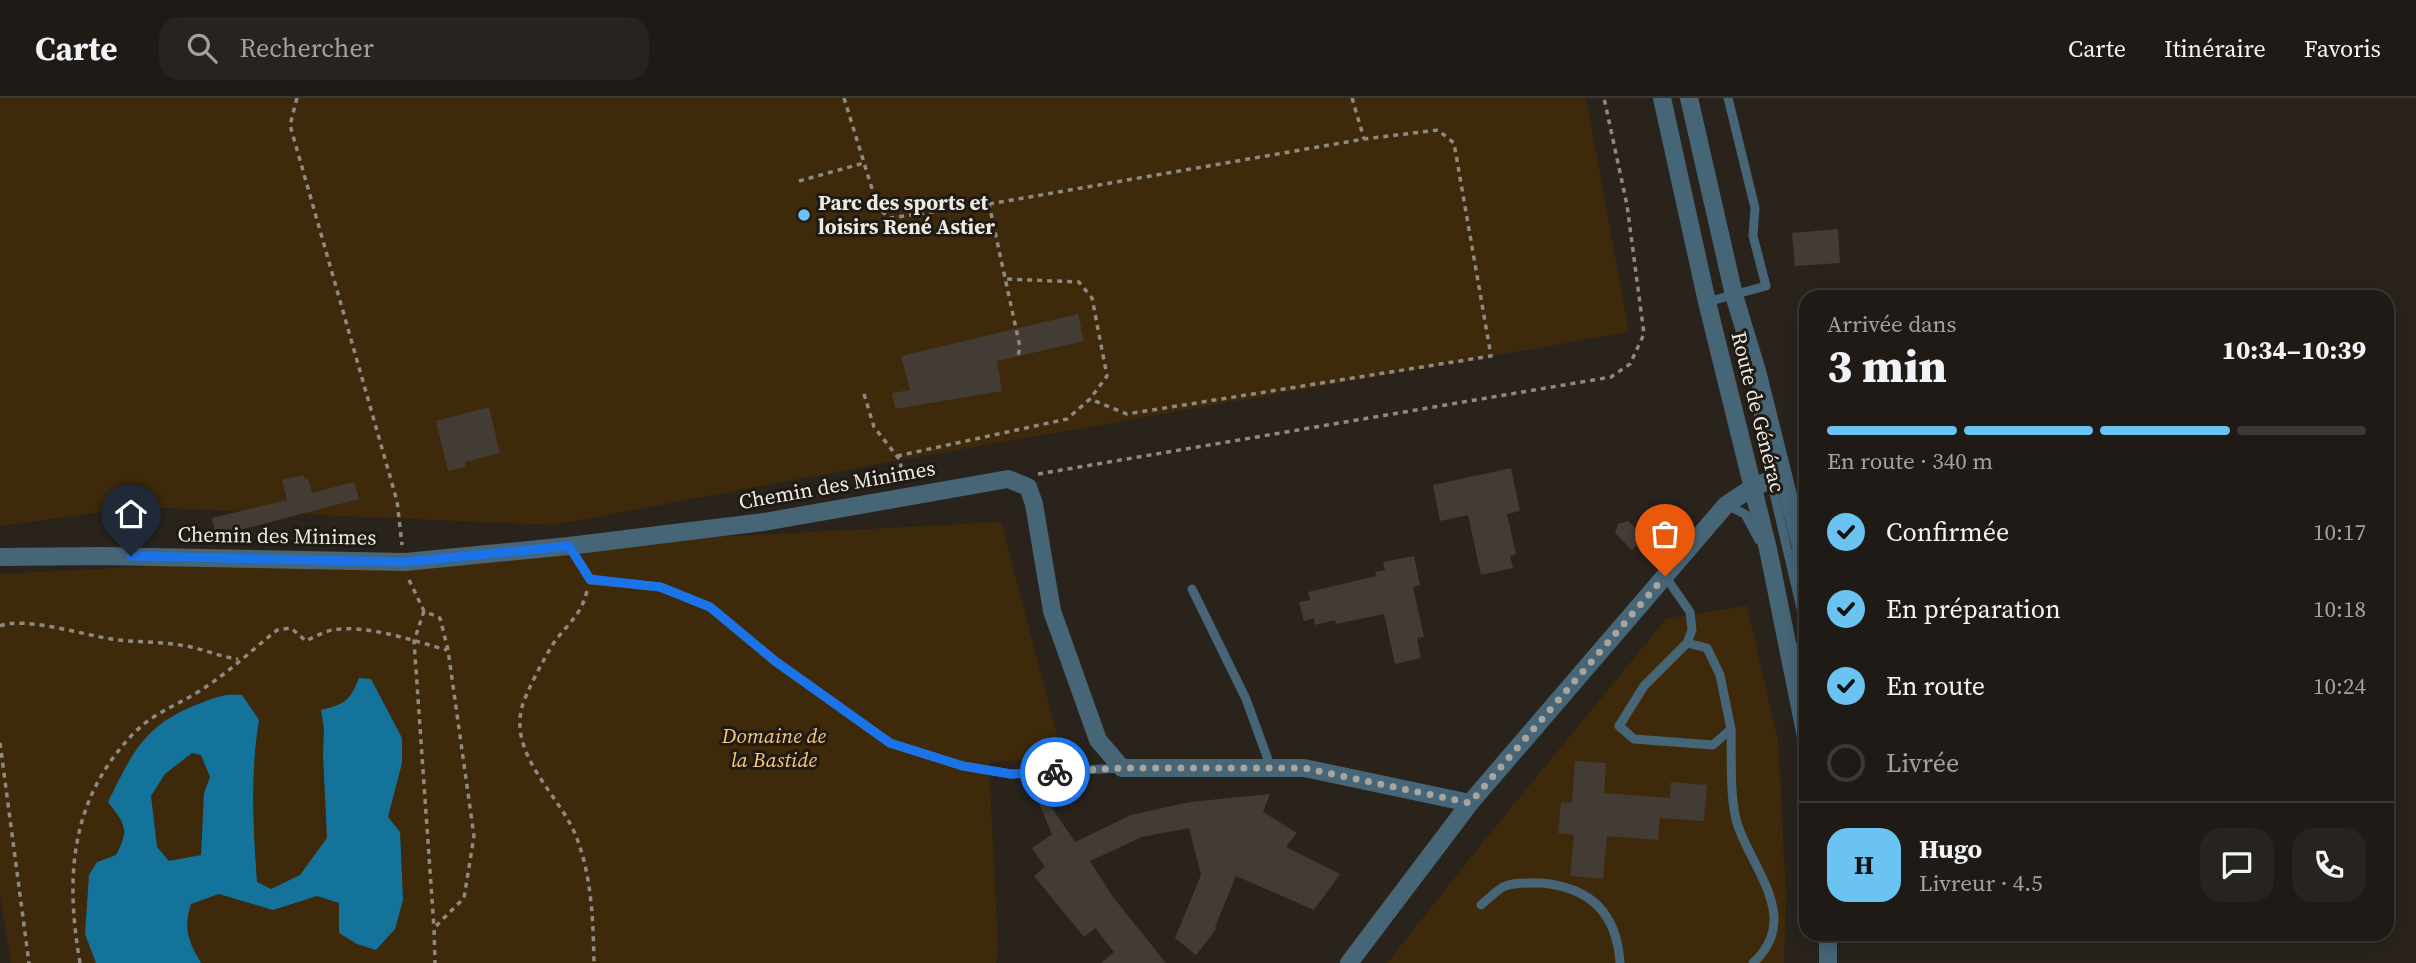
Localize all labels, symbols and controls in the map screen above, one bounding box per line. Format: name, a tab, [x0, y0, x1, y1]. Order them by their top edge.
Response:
search box	[159, 17, 649, 80]
text: Carte	[35, 26, 117, 71]
icon: search	[183, 29, 221, 67]
text: Rechercher	[239, 30, 374, 66]
text: Carte	[2068, 32, 2126, 65]
text: Itinéraire	[2164, 32, 2266, 65]
text: Favoris	[2304, 32, 2381, 65]
place label: Parc des sports et loisirs René Astier	[818, 188, 995, 241]
marker: Parc des sports et loisirs René Astier	[796, 207, 812, 223]
text: Arrivée dans	[1827, 308, 1957, 340]
street label: Route de Générac	[1724, 328, 1793, 495]
text: 10:34–10:39	[2222, 332, 2366, 368]
text: 3 min	[1827, 334, 1947, 397]
text: En route · 340 m	[1827, 445, 1993, 477]
street label: Chemin des Minimes	[736, 453, 937, 516]
pin	[101, 484, 161, 556]
icon: home	[112, 495, 150, 533]
pin	[1635, 504, 1695, 576]
icon: check	[1827, 513, 1865, 551]
text: Confirmée	[1886, 514, 2009, 550]
icon: bag	[1646, 515, 1684, 553]
text: 10:17	[2313, 516, 2366, 548]
street label: Chemin des Minimes	[177, 519, 377, 552]
icon: check	[1827, 590, 1865, 628]
text: En préparation	[1886, 591, 2061, 627]
text: 10:18	[2313, 593, 2366, 625]
icon: check	[1827, 667, 1865, 705]
text: En route	[1886, 668, 1985, 704]
text: 10:24	[2313, 670, 2366, 702]
park label: Domaine de la Bastide	[721, 721, 827, 774]
courier	[1020, 737, 1090, 807]
text: Livrée	[1886, 745, 1959, 781]
icon: bike	[1036, 753, 1074, 791]
button: chat	[2200, 828, 2274, 902]
button: phone	[2292, 828, 2366, 902]
text: Hugo	[1919, 831, 1982, 867]
text: H	[1854, 847, 1874, 883]
text: Livreur · 4.5	[1919, 867, 2043, 899]

